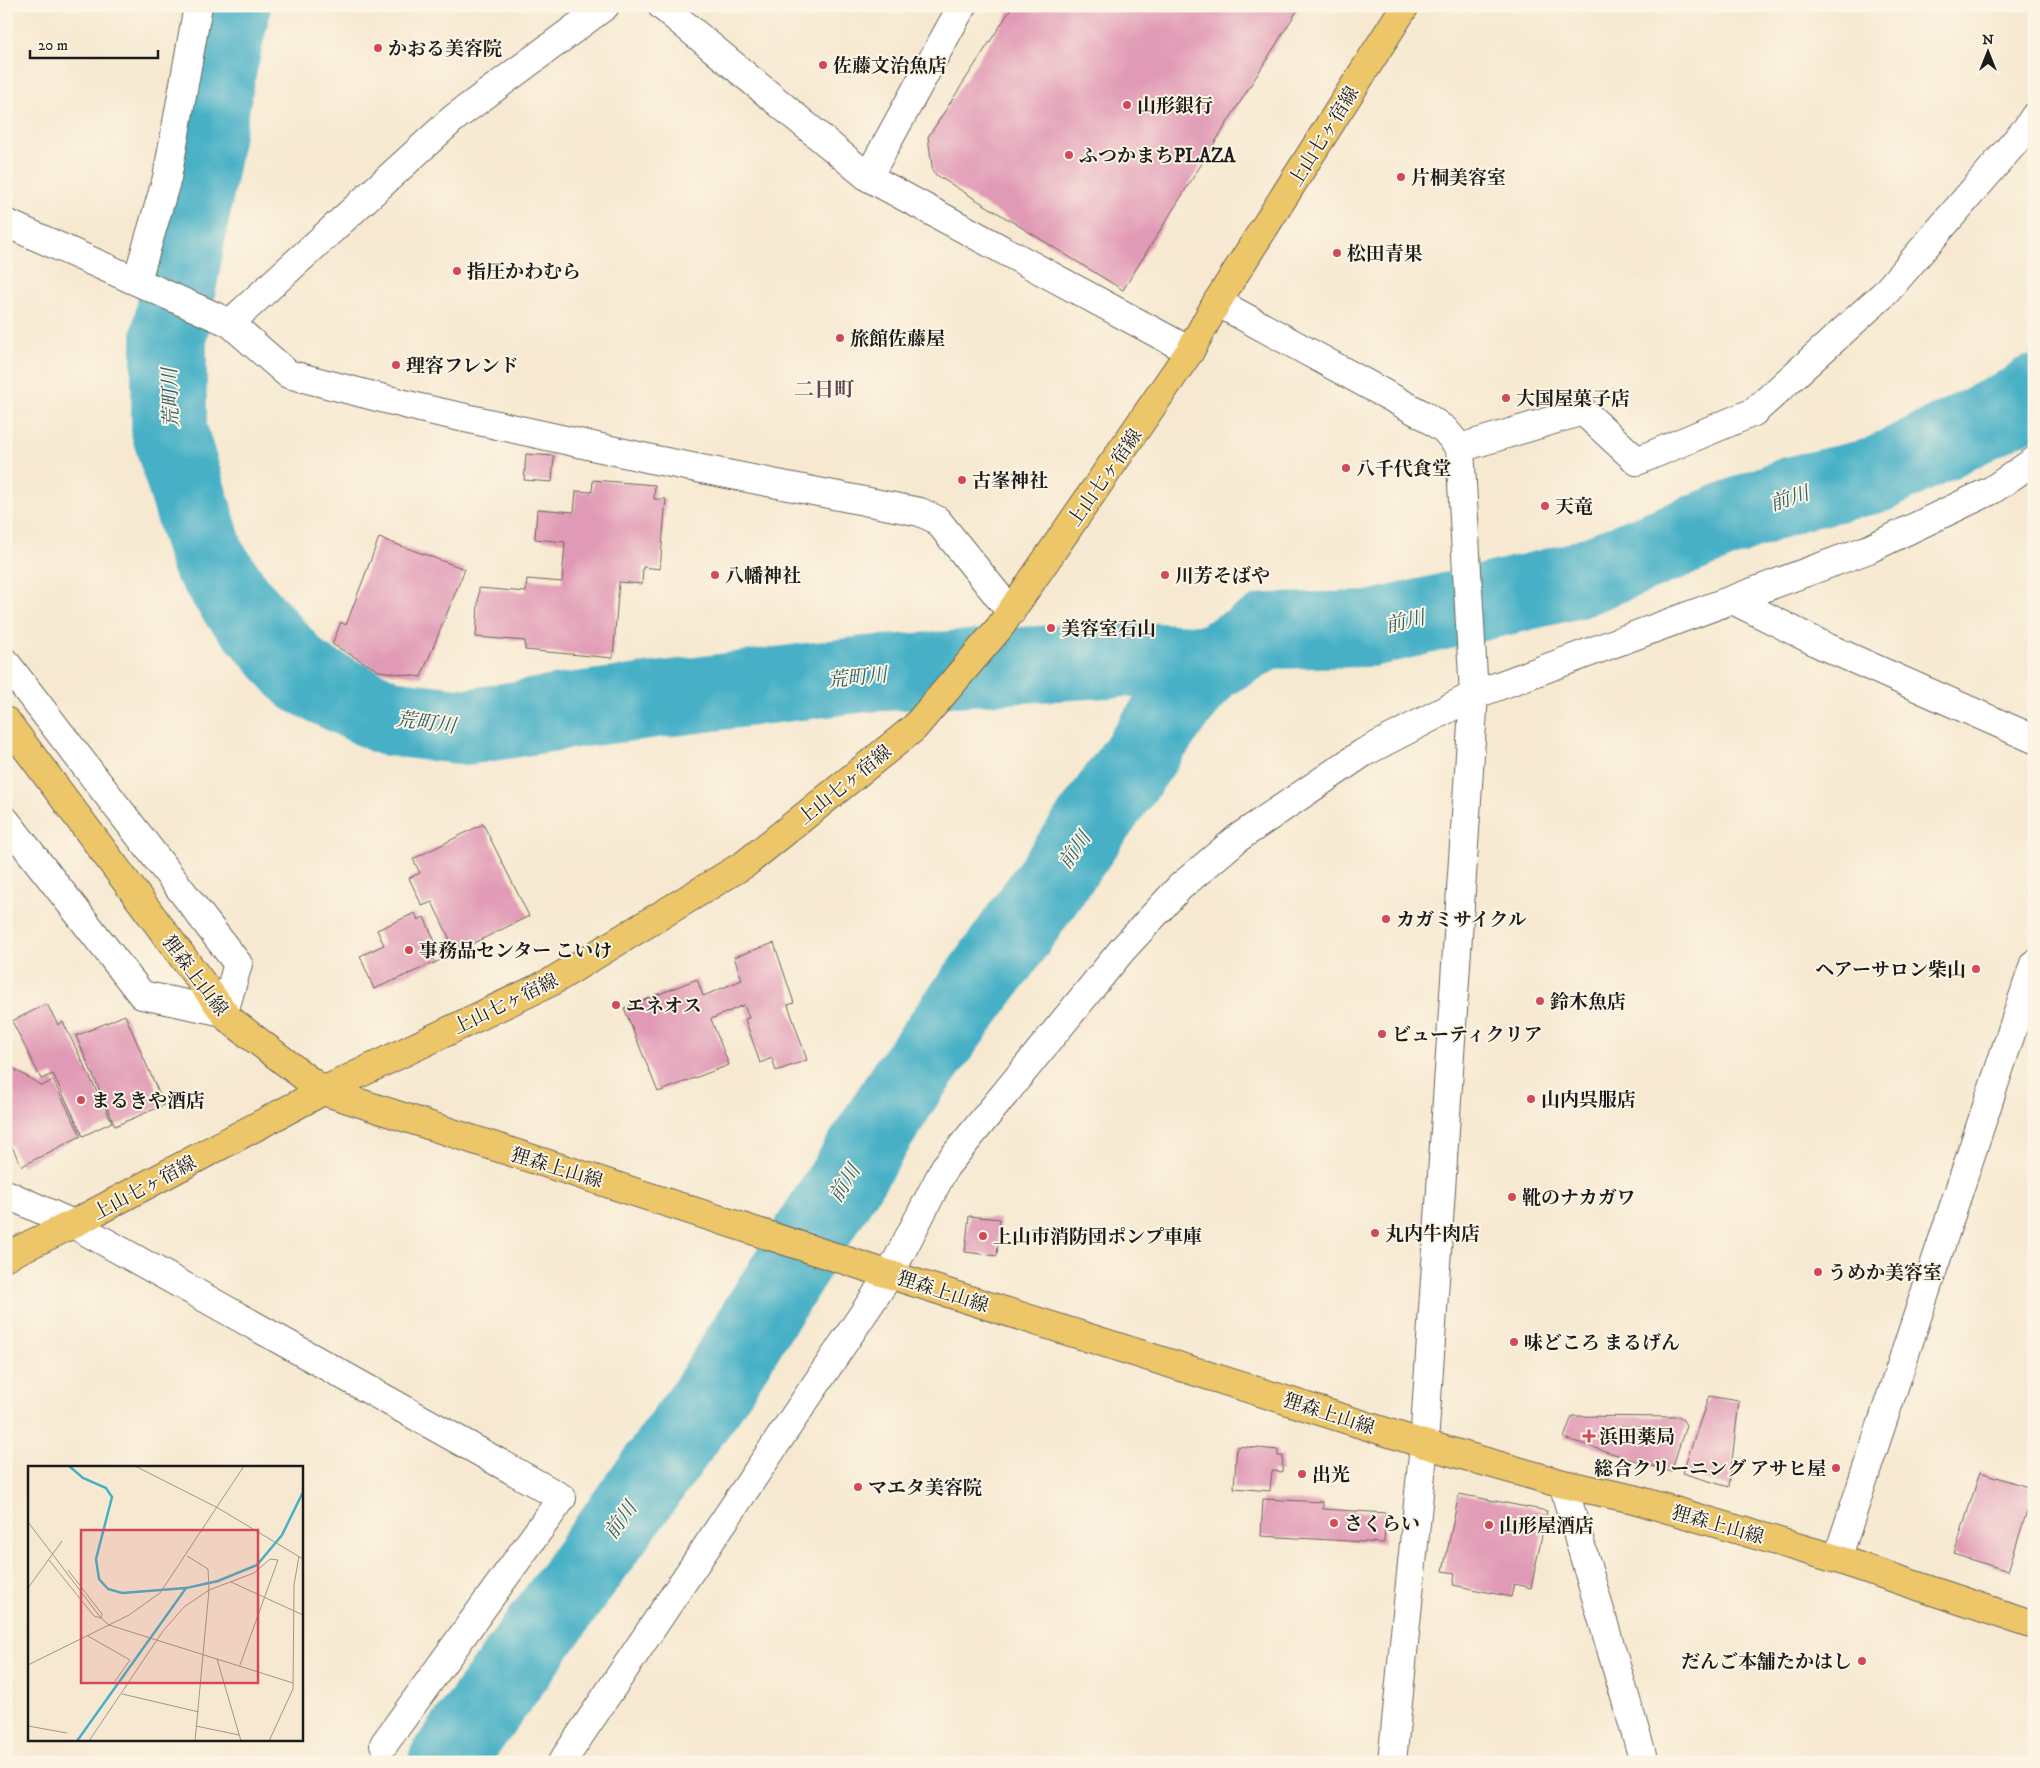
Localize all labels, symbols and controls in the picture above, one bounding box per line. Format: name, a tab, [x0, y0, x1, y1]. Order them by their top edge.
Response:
scale bar	[30, 28, 158, 60]
north arrow	[1962, 28, 2012, 78]
text: N	[1982, 31, 1994, 49]
text: 20 m	[38, 36, 68, 55]
place label: かおる美容院	[388, 38, 502, 61]
marker: かおる美容院	[372, 42, 384, 54]
place label: 佐藤文治魚店	[833, 55, 947, 78]
marker: 佐藤文治魚店	[817, 59, 829, 71]
street label: 上山七ヶ宿線	[1284, 82, 1364, 191]
place label: 山形銀行	[1137, 95, 1213, 118]
marker: 山形銀行	[1121, 99, 1133, 111]
place label: ふつかまちPLAZA	[1079, 145, 1236, 168]
marker: ふつかまちPLAZA	[1063, 149, 1075, 161]
place label: 片桐美容室	[1411, 167, 1506, 190]
marker: 片桐美容室	[1395, 171, 1407, 183]
place label: 松田青果	[1347, 243, 1423, 266]
marker: 松田青果	[1331, 247, 1343, 259]
place label: 指圧かわむら	[467, 261, 581, 284]
marker: 指圧かわむら	[451, 265, 463, 277]
place label: 旅館佐藤屋	[850, 328, 945, 351]
marker: 旅館佐藤屋	[834, 332, 846, 344]
place label: 理容フレンド	[406, 355, 519, 378]
marker: 理容フレンド	[390, 359, 402, 371]
water label: 荒町川	[158, 366, 185, 428]
district label: 二日町	[794, 378, 855, 403]
place label: 大国屋菓子店	[1516, 388, 1630, 411]
marker: 大国屋菓子店	[1500, 392, 1512, 404]
street label: 上山七ヶ宿線	[1063, 425, 1147, 531]
place label: 八千代食堂	[1356, 458, 1451, 481]
marker: 八千代食堂	[1340, 462, 1352, 474]
place label: 古峯神社	[972, 470, 1048, 493]
marker: 古峯神社	[956, 474, 968, 486]
water label: 前川	[1767, 481, 1814, 517]
place label: 天竜	[1555, 496, 1593, 519]
marker: 天竜	[1539, 500, 1551, 512]
place label: 八幡神社	[725, 565, 801, 588]
place label: 川芳そばや	[1175, 565, 1270, 588]
marker: 八幡神社	[709, 569, 721, 581]
marker: 川芳そばや	[1159, 569, 1171, 581]
water label: 前川	[1383, 605, 1430, 639]
place label: 美容室石山	[1061, 618, 1156, 641]
marker: 美容室石山	[1045, 622, 1057, 634]
water label: 荒町川	[826, 663, 890, 694]
water label: 荒町川	[395, 707, 459, 740]
street label: 上山七ヶ宿線	[793, 740, 896, 830]
water label: 前川	[1054, 826, 1098, 874]
place label: カガミサイクル	[1396, 909, 1527, 932]
marker: カガミサイクル	[1380, 913, 1392, 925]
street label: 狸森上山線	[157, 931, 233, 1021]
place label: 事務品センター こいけ	[419, 940, 612, 963]
marker: 事務品センター こいけ	[403, 944, 415, 956]
place label: ヘアーサロン柴山	[1815, 959, 1966, 982]
marker: ヘアーサロン柴山	[1970, 963, 1982, 975]
street label: 上山七ヶ宿線	[449, 969, 562, 1040]
place label: 鈴木魚店	[1550, 991, 1626, 1014]
place label: エネオス	[626, 995, 702, 1018]
marker: 鈴木魚店	[1534, 995, 1546, 1007]
marker: エネオス	[610, 999, 622, 1011]
place label: ビューティクリア	[1392, 1024, 1542, 1047]
marker: ビューティクリア	[1376, 1028, 1388, 1040]
place label: 山内呉服店	[1541, 1089, 1636, 1112]
place label: まるきや酒店	[91, 1090, 205, 1113]
marker: 山内呉服店	[1525, 1093, 1537, 1105]
marker: まるきや酒店	[75, 1094, 87, 1106]
street label: 狸森上山線	[508, 1144, 605, 1193]
street label: 上山七ヶ宿線	[89, 1151, 200, 1225]
water label: 前川	[824, 1159, 868, 1207]
place label: 靴のナカガワ	[1522, 1187, 1636, 1210]
marker: 靴のナカガワ	[1506, 1191, 1518, 1203]
place label: 丸内牛肉店	[1385, 1223, 1480, 1246]
place label: 上山市消防団ポンプ車庫	[993, 1226, 1202, 1249]
marker: 丸内牛肉店	[1369, 1227, 1381, 1239]
marker: 上山市消防団ポンプ車庫	[977, 1230, 989, 1242]
place label: うめか美容室	[1828, 1262, 1942, 1285]
marker: うめか美容室	[1812, 1266, 1824, 1278]
street label: 狸森上山線	[894, 1267, 991, 1318]
place label: 味どころ まるげん	[1524, 1332, 1680, 1355]
marker: 味どころ まるげん	[1508, 1336, 1520, 1348]
street label: 狸森上山線	[1280, 1389, 1377, 1440]
place label: 浜田薬局	[1599, 1426, 1675, 1449]
marker: 浜田薬局	[1583, 1430, 1595, 1442]
place label: 総合クリーニング アサヒ屋	[1594, 1458, 1826, 1481]
marker: 総合クリーニング アサヒ屋	[1830, 1462, 1842, 1474]
place label: 出光	[1312, 1464, 1350, 1487]
inset map	[28, 1466, 302, 1740]
marker: 出光	[1296, 1468, 1308, 1480]
place label: マエタ美容院	[868, 1477, 982, 1500]
marker: マエタ美容院	[852, 1481, 864, 1493]
water label: 前川	[599, 1496, 644, 1544]
street label: 狸森上山線	[1669, 1501, 1766, 1550]
place label: さくらい	[1344, 1513, 1420, 1536]
place label: 山形屋酒店	[1499, 1515, 1594, 1538]
marker: さくらい	[1328, 1517, 1340, 1529]
marker: 山形屋酒店	[1483, 1519, 1495, 1531]
place label: だんご本舗たかはし	[1681, 1651, 1852, 1674]
marker: だんご本舗たかはし	[1856, 1655, 1868, 1667]

